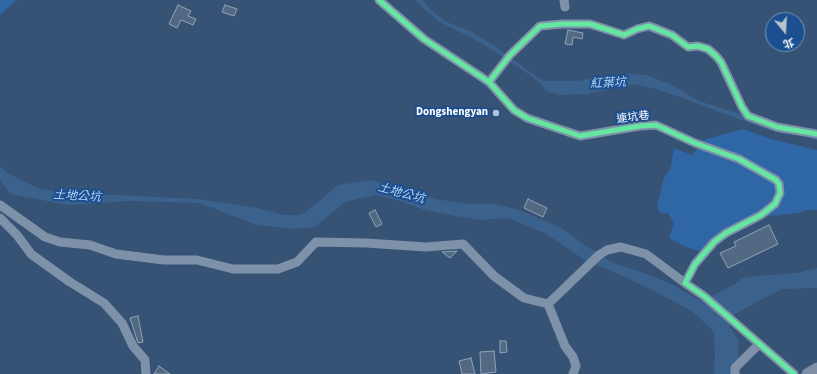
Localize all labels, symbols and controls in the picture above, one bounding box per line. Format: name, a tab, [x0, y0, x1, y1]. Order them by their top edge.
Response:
north arrow	[765, 12, 805, 52]
text: 北	[781, 34, 796, 52]
water label: 紅葉坑	[590, 76, 626, 92]
place label: Dongshengyan	[416, 106, 488, 120]
marker: Dongshengyan	[491, 108, 501, 118]
street label: 連坑巷	[616, 109, 650, 127]
water label: 土地公坑	[376, 181, 426, 207]
water label: 土地公坑	[53, 189, 101, 205]

